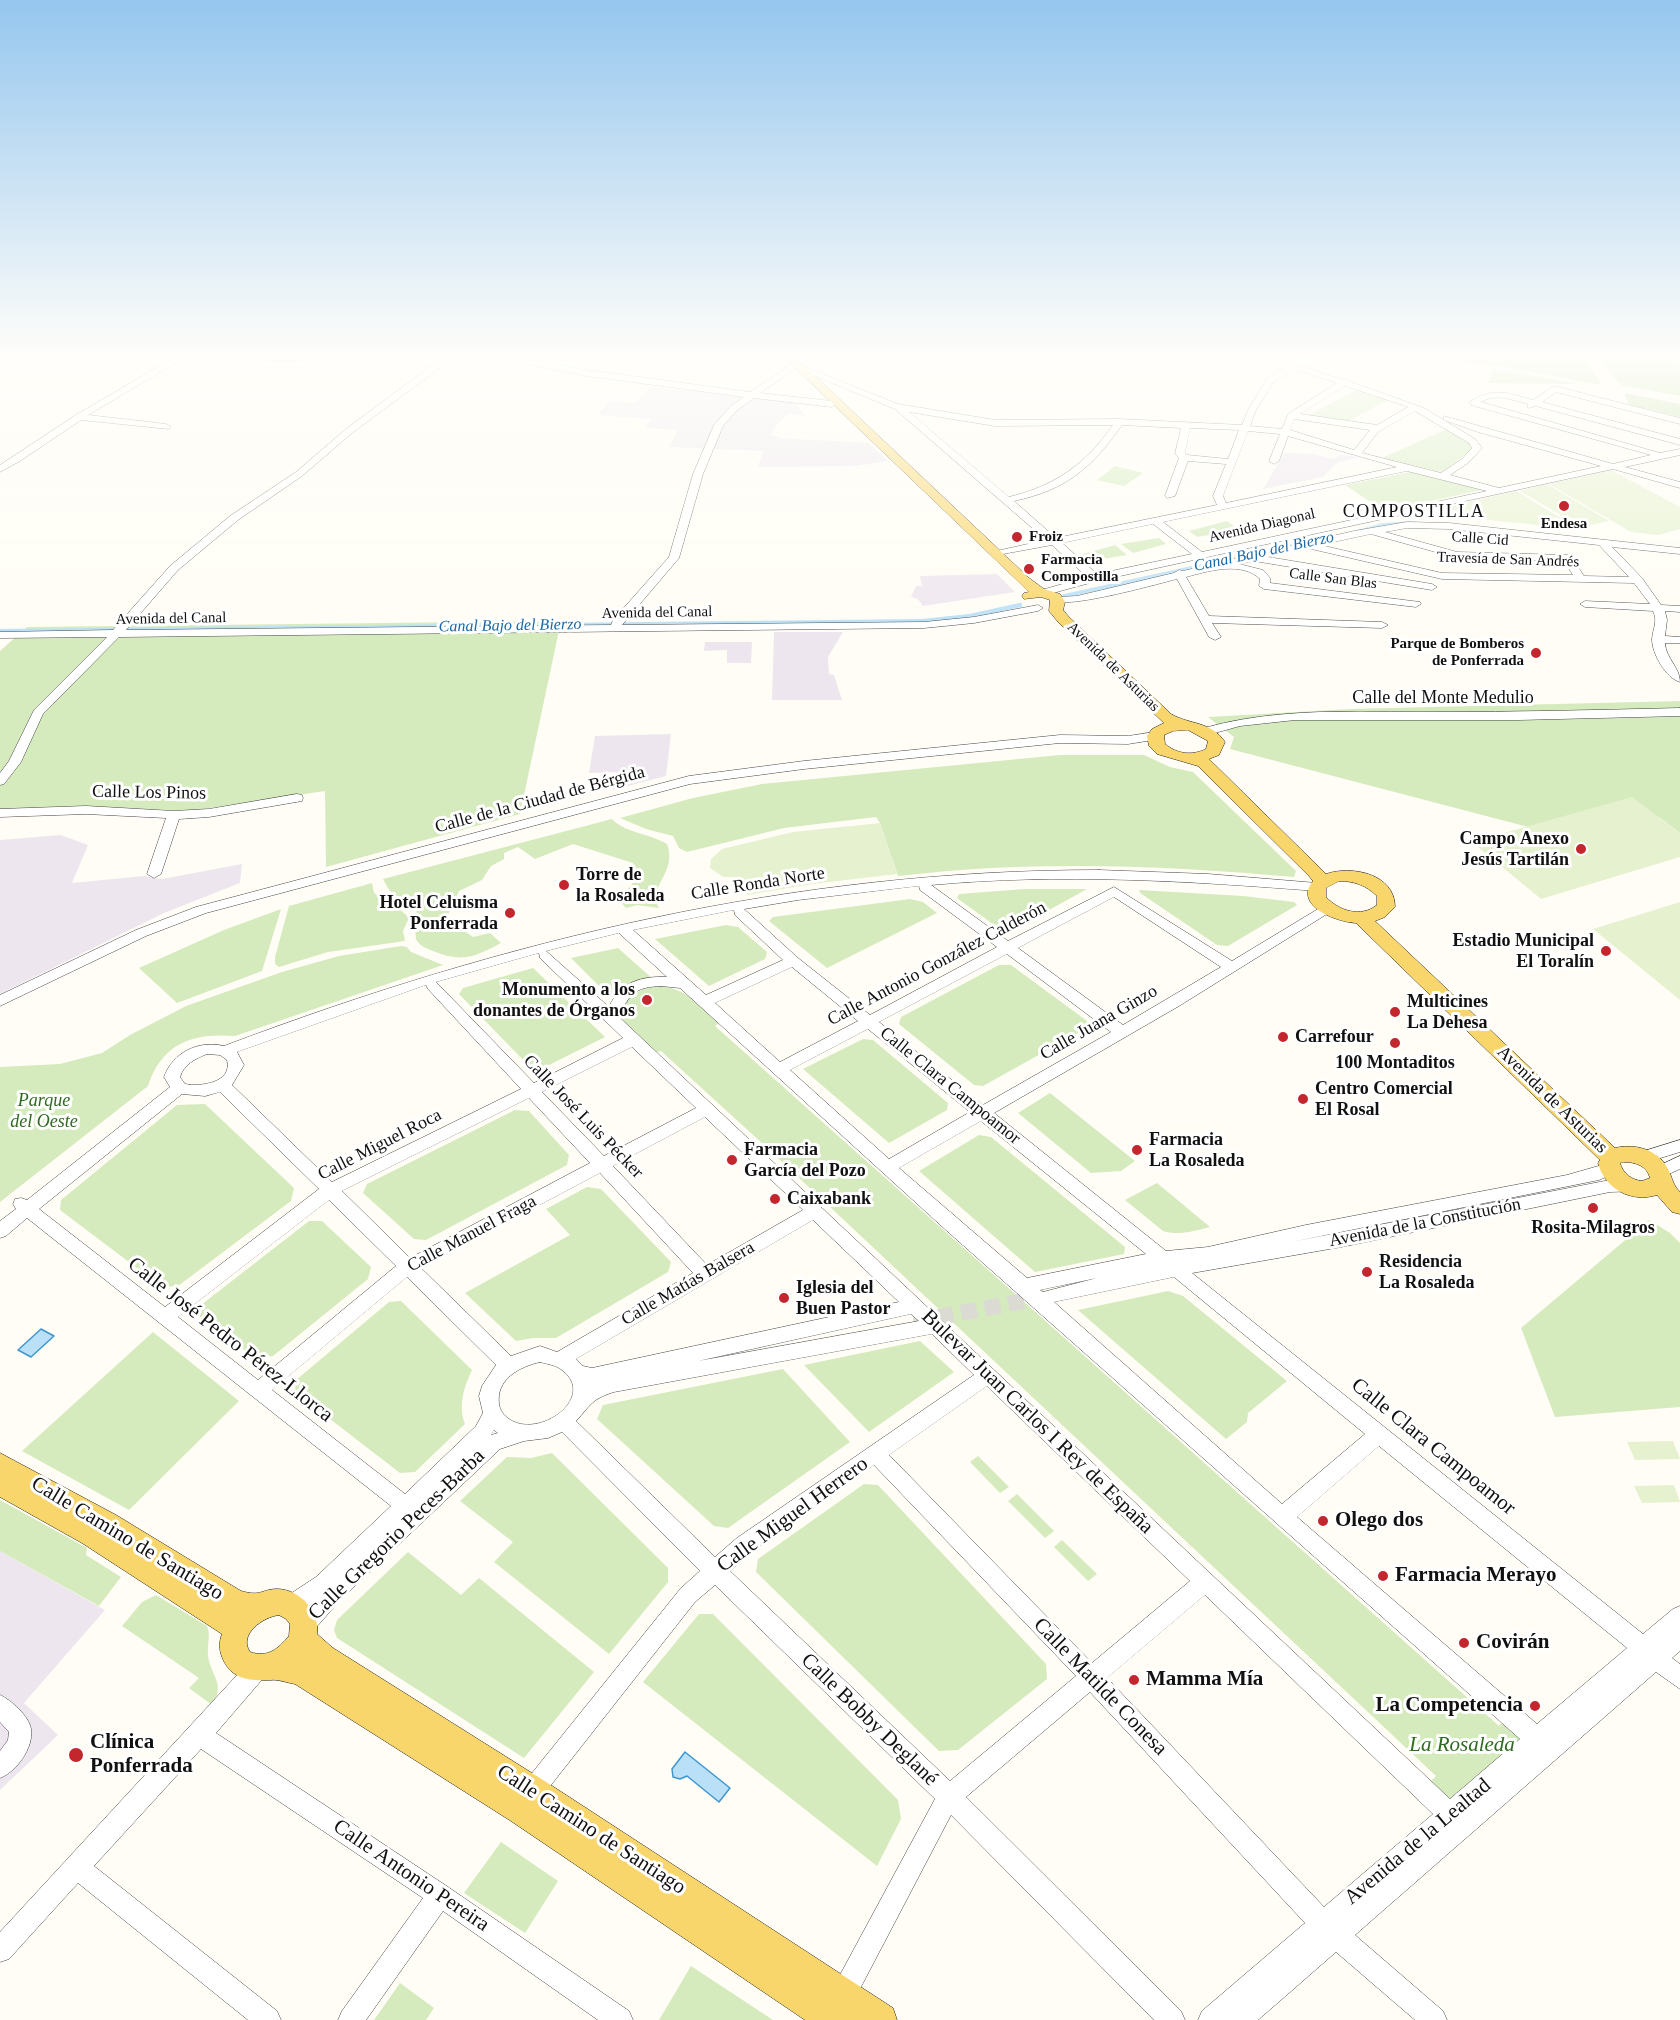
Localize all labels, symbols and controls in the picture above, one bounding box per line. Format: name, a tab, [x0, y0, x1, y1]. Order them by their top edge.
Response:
marker: Endesa	[1557, 499, 1571, 513]
district label: COMPOSTILLA	[1343, 501, 1485, 523]
street label: Avenida Diagonal	[1207, 505, 1317, 547]
place label: Endesa	[1541, 515, 1587, 533]
place label: Froiz	[1029, 528, 1063, 546]
water label: Canal Bajo del Bierzo	[1192, 528, 1336, 576]
street label: Calle Cid	[1451, 528, 1509, 550]
marker: Froiz	[1010, 530, 1024, 544]
street label: Travesía de San Andrés	[1437, 549, 1579, 571]
place label: Farmacia Compostilla	[1041, 551, 1119, 586]
marker: Farmacia Compostilla	[1022, 562, 1036, 576]
street label: Calle San Blas	[1288, 565, 1378, 593]
street label: Avenida del Canal	[602, 603, 712, 623]
street label: Avenida del Canal	[116, 609, 226, 629]
water label: Canal Bajo del Bierzo	[439, 615, 581, 637]
street label: Avenida de Asturias	[1063, 618, 1163, 716]
place label: Parque de Bomberos de Ponferrada	[1390, 635, 1524, 670]
marker: Parque de Bomberos de Ponferrada	[1529, 646, 1543, 660]
street label: Calle del Monte Medulio	[1352, 687, 1534, 709]
street label: Calle de la Ciudad de Bérgida	[433, 762, 647, 838]
street label: Calle Los Pinos	[92, 781, 206, 805]
place label: Campo Anexo Jesús Tartilán	[1459, 828, 1569, 870]
marker: Campo Anexo Jesús Tartilán	[1574, 842, 1588, 856]
street label: Calle Ronda Norte	[690, 863, 826, 905]
place label: Torre de la Rosaleda	[576, 864, 665, 906]
marker: Torre de la Rosaleda	[557, 878, 571, 892]
place label: Hotel Celuisma Ponferrada	[380, 892, 498, 934]
street label: Calle Antonio González Calderón	[824, 897, 1050, 1031]
marker: Hotel Celuisma Ponferrada	[503, 906, 517, 920]
place label: Estadio Municipal El Toralín	[1452, 930, 1594, 972]
marker: Estadio Municipal El Toralín	[1599, 944, 1613, 958]
place label: Monumento a los donantes de Órganos	[473, 979, 635, 1022]
street label: Calle Juana Ginzo	[1036, 981, 1162, 1065]
place label: Multicines La Dehesa	[1407, 991, 1488, 1034]
marker: Monumento a los donantes de Órganos	[640, 993, 654, 1007]
marker: Multicines La Dehesa	[1388, 1005, 1402, 1019]
street label: Calle Clara Campoamor	[875, 1023, 1025, 1149]
place label: Carrefour	[1295, 1026, 1374, 1048]
marker: Carrefour	[1276, 1030, 1290, 1044]
marker: 100 Montaditos	[1388, 1036, 1402, 1050]
street label: Avenida de Asturias	[1492, 1042, 1612, 1158]
street label: Calle José Luis Pécker	[518, 1051, 648, 1183]
place label: 100 Montaditos	[1335, 1052, 1455, 1074]
place label: Centro Comercial El Rosal	[1315, 1078, 1453, 1120]
park label: Parque del Oeste	[10, 1090, 78, 1132]
marker: Centro Comercial El Rosal	[1296, 1092, 1310, 1106]
street label: Calle Miguel Roca	[315, 1105, 445, 1185]
place label: Farmacia La Rosaleda	[1149, 1129, 1245, 1172]
place label: Farmacia García del Pozo	[744, 1139, 866, 1182]
marker: Farmacia La Rosaleda	[1130, 1143, 1144, 1157]
marker: Farmacia García del Pozo	[725, 1153, 739, 1167]
place label: Caixabank	[787, 1188, 871, 1210]
street label: Calle Manuel Fraga	[404, 1191, 540, 1277]
marker: Caixabank	[768, 1192, 782, 1206]
street label: Avenida de la Constitución	[1327, 1194, 1523, 1252]
marker: Rosita-Milagros	[1586, 1201, 1600, 1215]
place label: Rosita-Milagros	[1531, 1217, 1655, 1239]
street label: Calle Matías Balsera	[618, 1237, 758, 1331]
place label: Residencia La Rosaleda	[1379, 1251, 1475, 1294]
street label: Calle José Pedro Pérez-Llorca	[122, 1252, 338, 1428]
marker: Residencia La Rosaleda	[1360, 1265, 1374, 1279]
place label: Iglesia del Buen Pastor	[796, 1277, 890, 1320]
marker: Iglesia del Buen Pastor	[777, 1291, 791, 1305]
street label: Bulevar Juan Carlos I Rey de España	[916, 1304, 1158, 1540]
street label: Calle Clara Campoamor	[1346, 1373, 1520, 1521]
street label: Calle Gregorio Peces-Barba	[304, 1444, 490, 1626]
street label: Calle Miguel Herrero	[712, 1452, 874, 1578]
street label: Calle Camino de Santiago	[26, 1472, 228, 1606]
place label: Olego dos	[1335, 1508, 1423, 1534]
marker: Olego dos	[1316, 1514, 1330, 1528]
place label: Farmacia Merayo	[1395, 1563, 1557, 1589]
marker: Farmacia Merayo	[1376, 1569, 1390, 1583]
street label: Calle Matilde Conesa	[1028, 1613, 1172, 1761]
place label: Covirán	[1476, 1630, 1550, 1656]
marker: Covirán	[1457, 1636, 1471, 1650]
street label: Calle Bobby Deglané	[795, 1648, 943, 1792]
place label: Mamma Mía	[1146, 1667, 1263, 1693]
marker: Mamma Mía	[1127, 1673, 1141, 1687]
place label: La Competencia	[1375, 1693, 1523, 1719]
marker: La Competencia	[1528, 1699, 1542, 1713]
place label: Clínica Ponferrada	[90, 1730, 193, 1780]
park label: La Rosaleda	[1409, 1732, 1515, 1758]
marker: Clínica Ponferrada	[67, 1746, 85, 1764]
street label: Calle Camino de Santiago	[492, 1760, 690, 1900]
street label: Avenida de la Lealtad	[1340, 1773, 1496, 1911]
street label: Calle Antonio Pereira	[328, 1814, 494, 1938]

